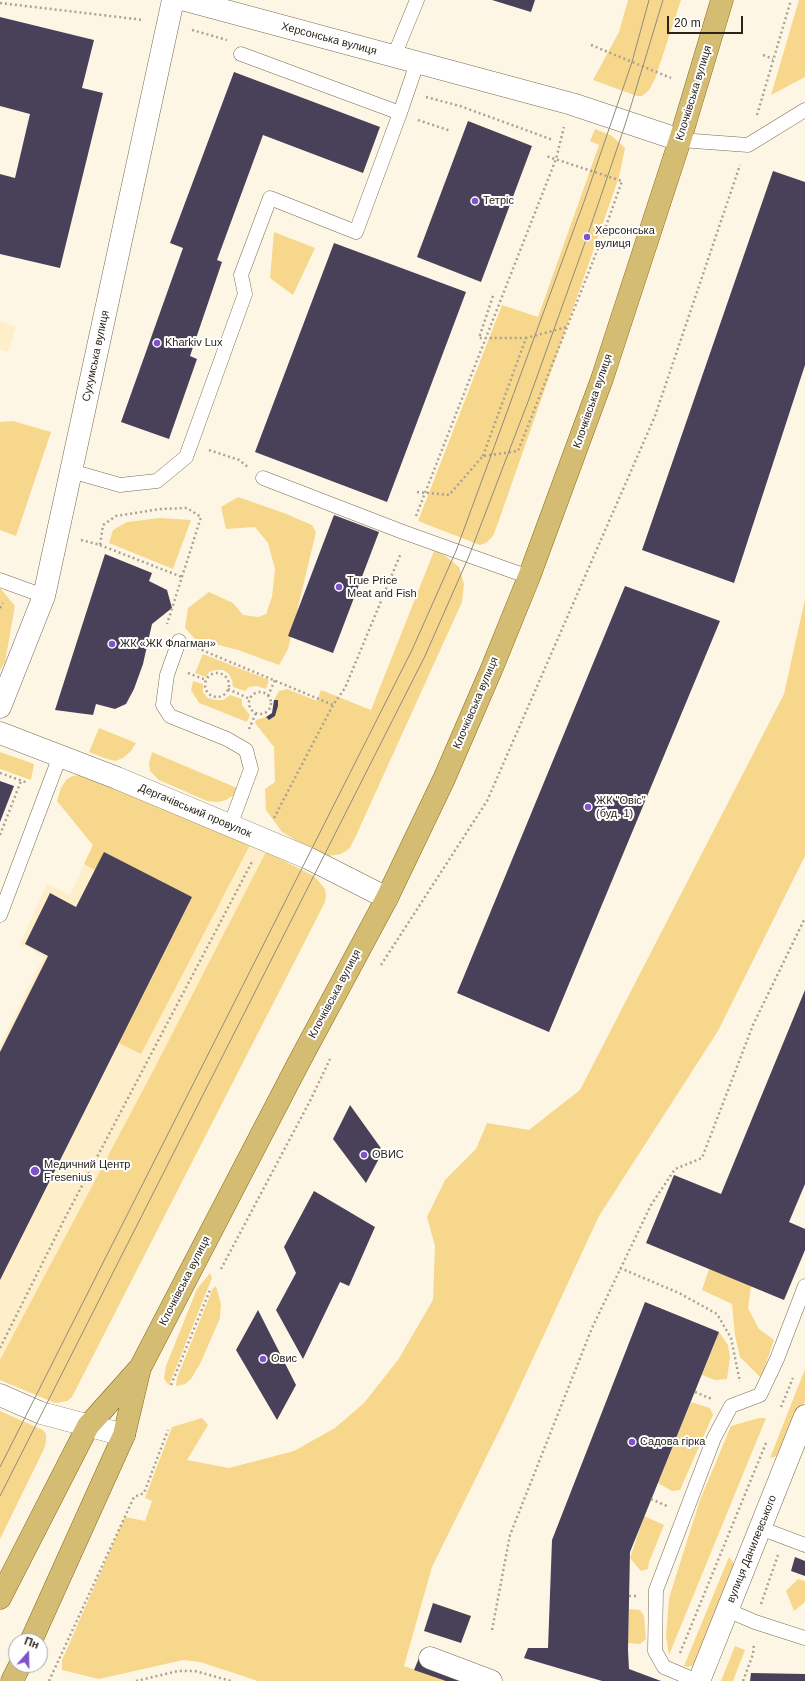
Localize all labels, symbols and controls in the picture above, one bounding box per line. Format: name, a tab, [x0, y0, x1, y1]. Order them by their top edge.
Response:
scale bar	[669, 8, 745, 34]
text: 20 m	[674, 16, 701, 30]
street label: Херсонська вулиця	[280, 20, 378, 58]
street label: Клочківська вулиця	[673, 44, 715, 142]
place label: Тетріс	[483, 194, 514, 208]
marker: Тетріс	[470, 196, 480, 206]
place label: Херсонська вулиця	[595, 224, 655, 250]
marker: Херсонська вулиця	[582, 232, 592, 242]
street label: Сухумська вулиця	[80, 309, 112, 403]
place label: Kharkiv Lux	[165, 336, 222, 350]
marker: Kharkiv Lux	[152, 338, 162, 348]
street label: Клочківська вулиця	[571, 352, 615, 450]
place label: True Price Meat and Fish	[347, 574, 417, 600]
marker: True Price Meat and Fish	[334, 582, 344, 592]
place label: ЖК «ЖК Флагман»	[120, 637, 216, 651]
marker: ЖК «ЖК Флагман»	[107, 639, 117, 649]
street label: Клочківська вулиця	[451, 655, 501, 751]
street label: Дергачівський провулок	[137, 781, 253, 841]
place label: ЖК "Овіс" (буд. 1)	[596, 794, 646, 820]
marker: ЖК "Овіс" (буд. 1)	[583, 802, 593, 812]
street label: Клочківська вулиця	[306, 947, 364, 1041]
place label: ОВИС	[372, 1148, 404, 1162]
marker: ОВИС	[359, 1150, 369, 1160]
place label: Медичний Центр Fresenius	[44, 1158, 130, 1184]
marker: Медичний Центр Fresenius	[29, 1165, 41, 1177]
street label: Клочківська вулиця	[157, 1234, 213, 1328]
place label: Овис	[271, 1352, 297, 1366]
marker: Овис	[258, 1354, 268, 1364]
place label: Садова гірка	[640, 1435, 705, 1449]
marker: Садова гірка	[627, 1437, 637, 1447]
street label: вулиця Данилевського	[724, 1493, 780, 1605]
north arrow	[8, 1633, 48, 1673]
text: Пн	[23, 1635, 41, 1651]

